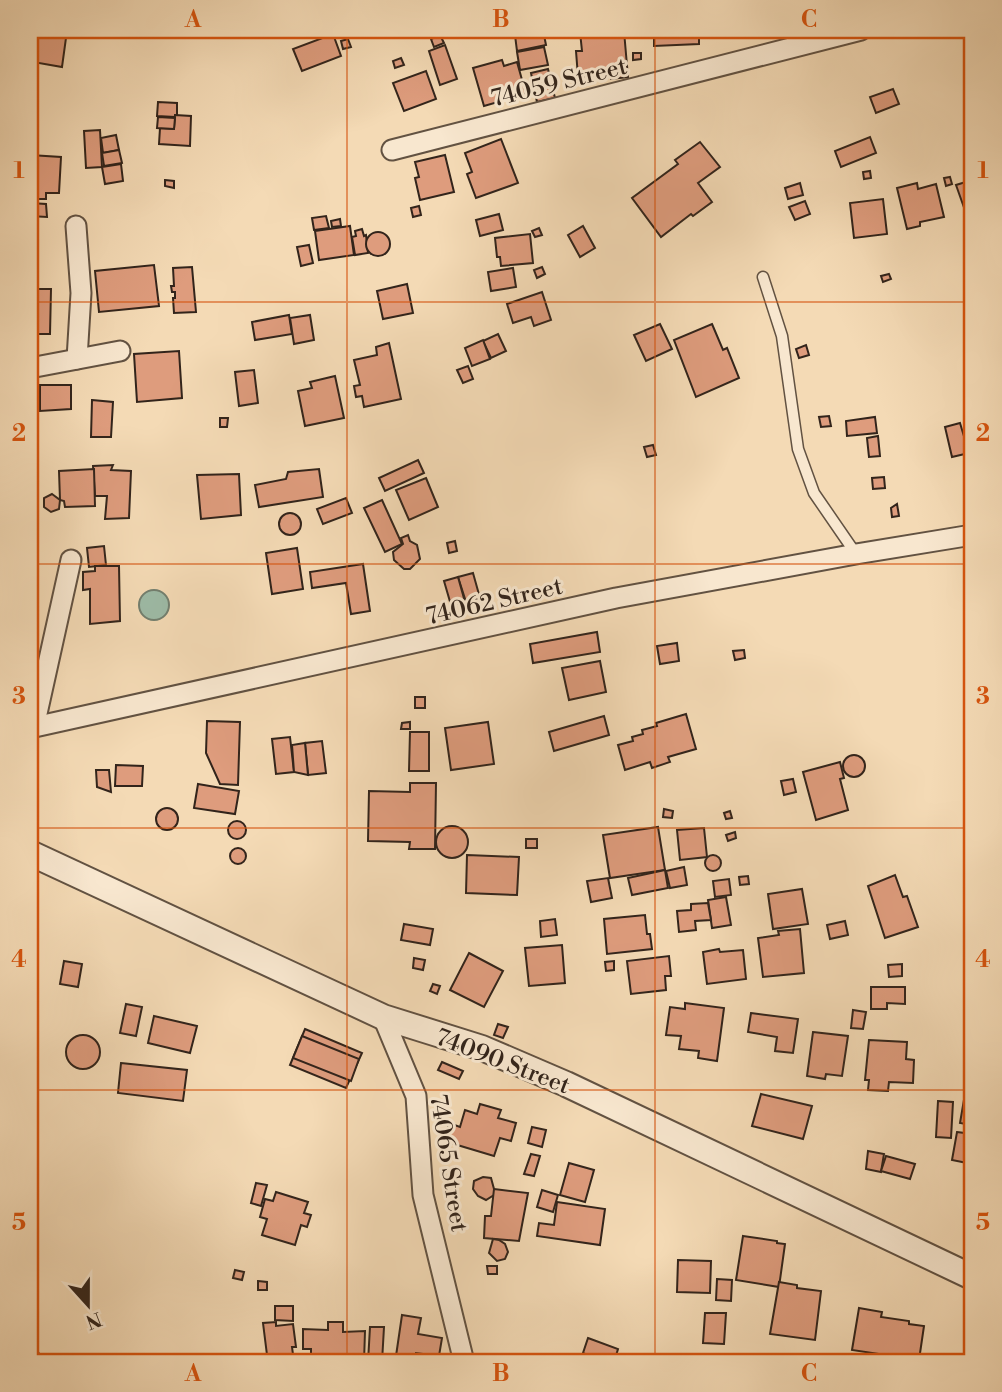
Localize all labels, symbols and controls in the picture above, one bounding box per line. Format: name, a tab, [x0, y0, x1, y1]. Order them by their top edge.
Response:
text: A	[184, 6, 202, 34]
text: B	[492, 6, 510, 34]
text: C	[801, 6, 817, 34]
street label: 74059 Street	[488, 52, 631, 114]
text: 1	[13, 157, 25, 185]
text: 1	[977, 157, 989, 185]
text: 2	[12, 420, 26, 448]
text: 2	[976, 420, 990, 448]
street label: 74062 Street	[423, 572, 566, 632]
text: 3	[12, 683, 26, 711]
text: 3	[976, 683, 990, 711]
text: 4	[11, 946, 27, 974]
text: 4	[975, 946, 991, 974]
street label: 74090 Street	[431, 1023, 575, 1101]
street label: 74065 Street	[422, 1092, 474, 1235]
text: 5	[12, 1209, 26, 1237]
text: 5	[976, 1209, 990, 1237]
north arrow	[52, 1270, 122, 1340]
text: N	[82, 1306, 105, 1334]
text: A	[184, 1360, 202, 1388]
text: B	[492, 1360, 510, 1388]
text: C	[801, 1360, 817, 1388]

